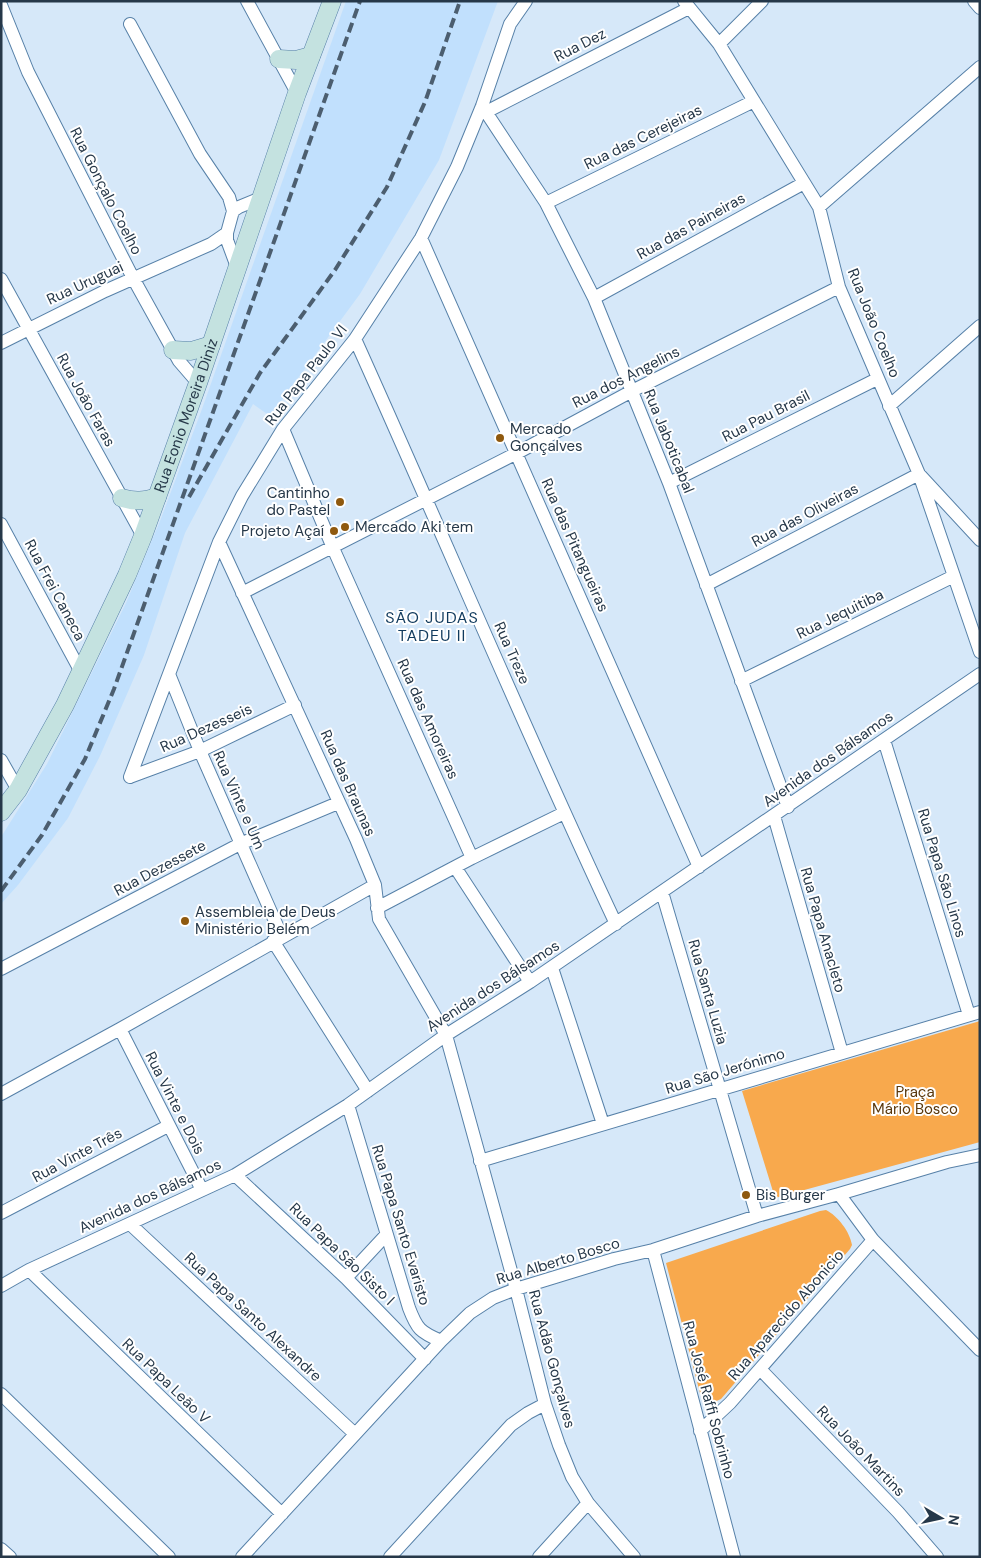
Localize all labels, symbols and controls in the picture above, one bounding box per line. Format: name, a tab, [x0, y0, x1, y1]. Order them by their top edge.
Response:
street label: Rua Dez	[551, 23, 609, 66]
street label: Rua das Cerejeiras	[581, 100, 705, 174]
street label: Rua Gonçalo Coelho	[65, 124, 147, 258]
street label: Rua das Paineiras	[633, 188, 749, 264]
street label: Rua Uruguai	[43, 257, 127, 309]
street label: Rua João Coelho	[843, 265, 905, 381]
street label: Rua Papa Paulo VI	[260, 321, 352, 429]
street label: Rua Eonio Moreira Diniz	[149, 336, 222, 495]
street label: Rua dos Angelins	[569, 341, 683, 413]
street label: Rua João Faras	[52, 350, 120, 450]
street label: Rua Pau Brasil	[719, 385, 813, 447]
street label: Rua Jaboticabal	[639, 386, 699, 496]
place label: Mercado Gonçalves	[510, 419, 583, 456]
marker: Mercado Gonçalves	[494, 432, 506, 444]
street label: Rua das Pitangueiras	[537, 475, 613, 615]
street label: Rua das Oliveiras	[748, 478, 862, 552]
place label: Cantinho do Pastel	[266, 483, 330, 520]
marker: Cantinho do Pastel	[334, 496, 346, 508]
place label: Mercado Aki tem	[355, 517, 473, 537]
place label: Projeto Açaí	[241, 521, 325, 541]
marker: Mercado Aki tem	[339, 521, 351, 533]
marker: Projeto Açaí	[328, 525, 340, 537]
street label: Rua Frei Caneca	[20, 536, 90, 644]
street label: Rua Jequitiba	[793, 584, 887, 644]
district label: SÃO JUDAS TADEU II	[385, 607, 479, 646]
street label: Rua Treze	[489, 619, 535, 687]
street label: Rua das Amoreiras	[393, 656, 463, 782]
street label: Rua Dezesseis	[157, 699, 255, 757]
street label: Avenida dos Bálsamos	[759, 706, 897, 812]
street label: Rua das Braunas	[316, 727, 380, 839]
street label: Rua Vinte e Um	[208, 748, 270, 852]
street label: Rua Papa São Linos	[913, 806, 971, 940]
street label: Rua Dezessete	[111, 835, 209, 901]
street label: Rua Papa Anacleto	[796, 865, 850, 995]
place label: Assembleia de Deus Ministério Belém	[195, 902, 336, 939]
marker: Assembleia de Deus Ministério Belém	[179, 915, 191, 927]
street label: Avenida dos Bálsamos	[423, 935, 563, 1037]
street label: Rua Santa Luzia	[683, 937, 733, 1047]
street label: Rua São Jerónimo	[663, 1043, 787, 1099]
street label: Rua Vinte e Dois	[140, 1048, 210, 1158]
park label: Praça Mário Bosco	[872, 1082, 958, 1119]
street label: Rua Vinte Três	[29, 1123, 125, 1187]
street label: Rua Papa Santo Evaristo	[367, 1142, 435, 1308]
street label: Avenida dos Bálsamos	[76, 1154, 224, 1238]
place label: Bis Burger	[756, 1185, 826, 1205]
marker: Bis Burger	[740, 1189, 752, 1201]
street label: Rua Papa São Sisto I	[285, 1199, 399, 1309]
street label: Rua Alberto Bosco	[494, 1233, 622, 1289]
street label: Rua Aparecido Abonicio	[724, 1245, 848, 1385]
street label: Rua Papa Santo Alexandre	[180, 1248, 326, 1386]
street label: Rua Adão Gonçalves	[524, 1288, 580, 1430]
street label: Rua José Raffi Sobrinho	[678, 1319, 740, 1481]
street label: Rua Papa Leão V	[118, 1334, 214, 1428]
street label: Rua João Martins	[812, 1401, 910, 1501]
north arrow	[916, 1493, 966, 1543]
text: N	[944, 1514, 964, 1526]

